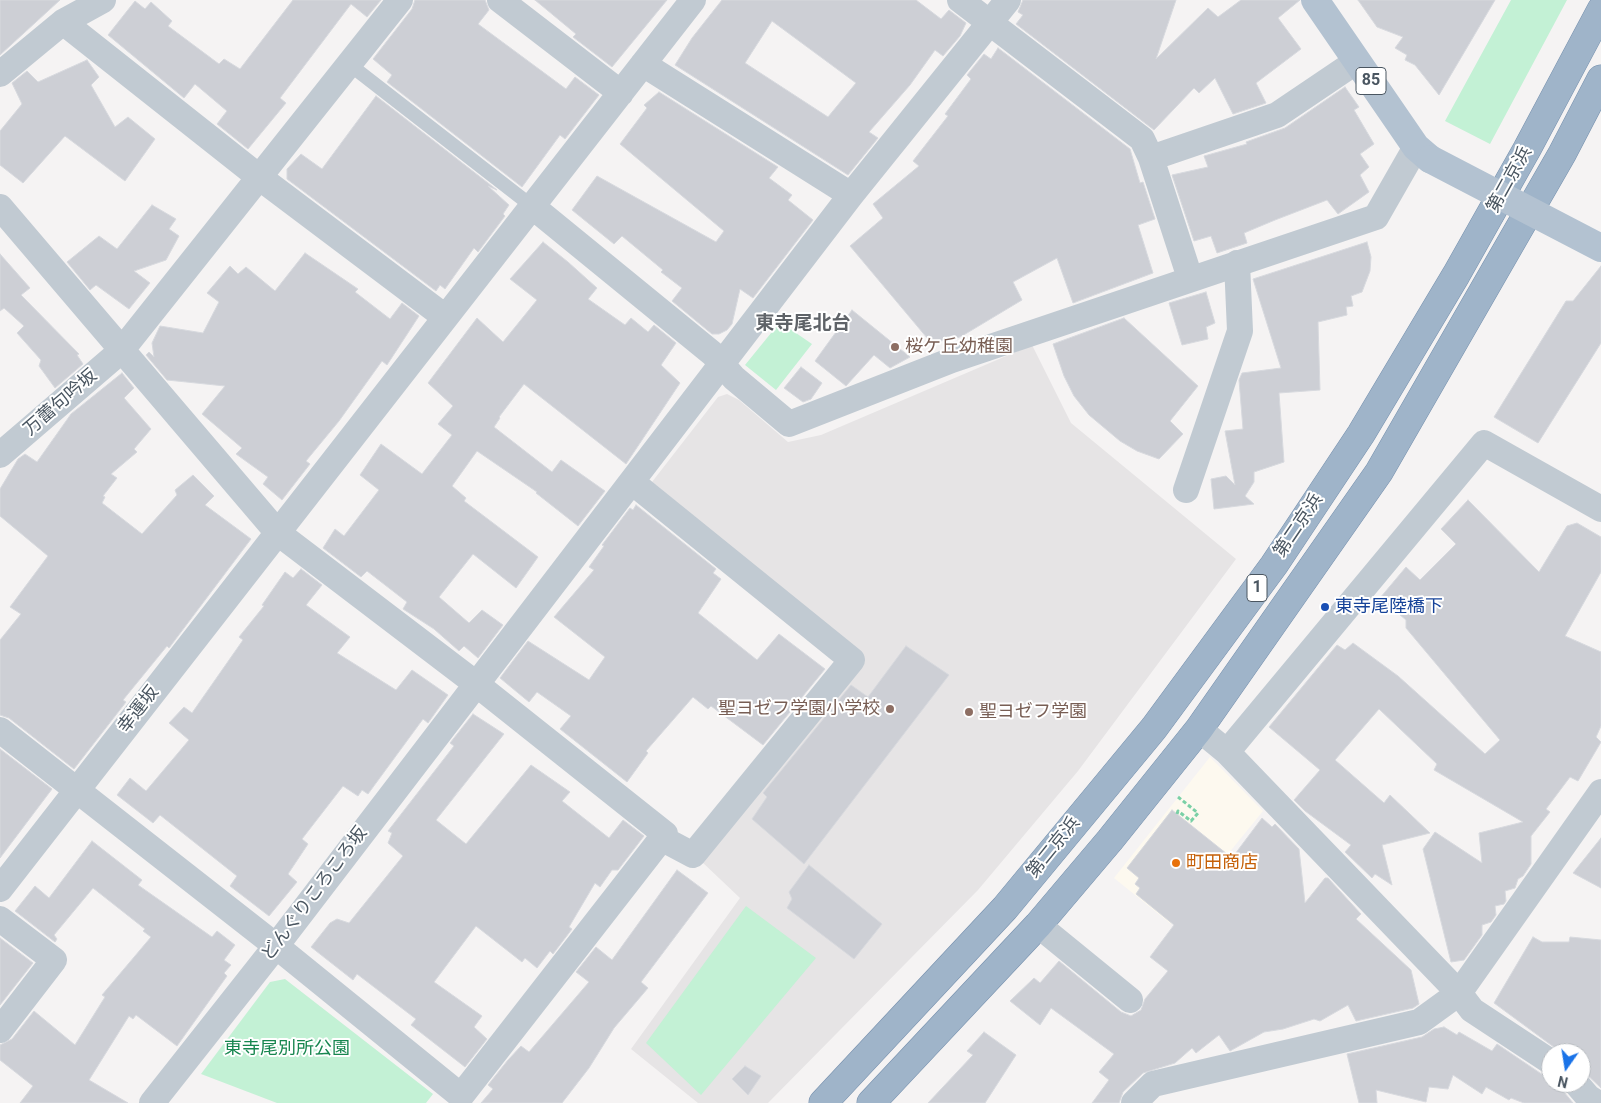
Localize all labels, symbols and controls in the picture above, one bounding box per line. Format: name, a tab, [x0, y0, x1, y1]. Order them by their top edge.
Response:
road number: 85	[1356, 68, 1386, 94]
street label: 第二京浜	[1483, 143, 1537, 217]
district label: 東寺尾北台	[756, 313, 850, 335]
place label: 桜ケ丘幼稚園	[905, 336, 1013, 358]
marker: 桜ケ丘幼稚園	[889, 341, 901, 353]
street label: 万蕾句吟坂	[20, 365, 102, 441]
street label: 第二京浜	[1270, 490, 1328, 562]
road number: 1	[1247, 574, 1267, 602]
place label: 東寺尾陸橋下	[1335, 596, 1443, 618]
marker: 東寺尾陸橋下	[1319, 601, 1331, 613]
street label: 幸運坂	[114, 682, 164, 738]
place label: 聖ヨゼフ学園小学校	[718, 698, 880, 720]
place label: 聖ヨゼフ学園	[979, 701, 1087, 723]
marker: 聖ヨゼフ学園小学校	[884, 703, 896, 715]
marker: 聖ヨゼフ学園	[963, 706, 975, 718]
street label: 第二京浜	[1023, 813, 1085, 883]
street label: どんぐりころころ坂	[258, 823, 372, 965]
place label: 町田商店	[1186, 852, 1258, 874]
marker: 町田商店	[1170, 857, 1182, 869]
park label: 東寺尾別所公園	[224, 1038, 350, 1060]
north arrow	[1541, 1043, 1591, 1093]
text: N	[1556, 1073, 1569, 1091]

